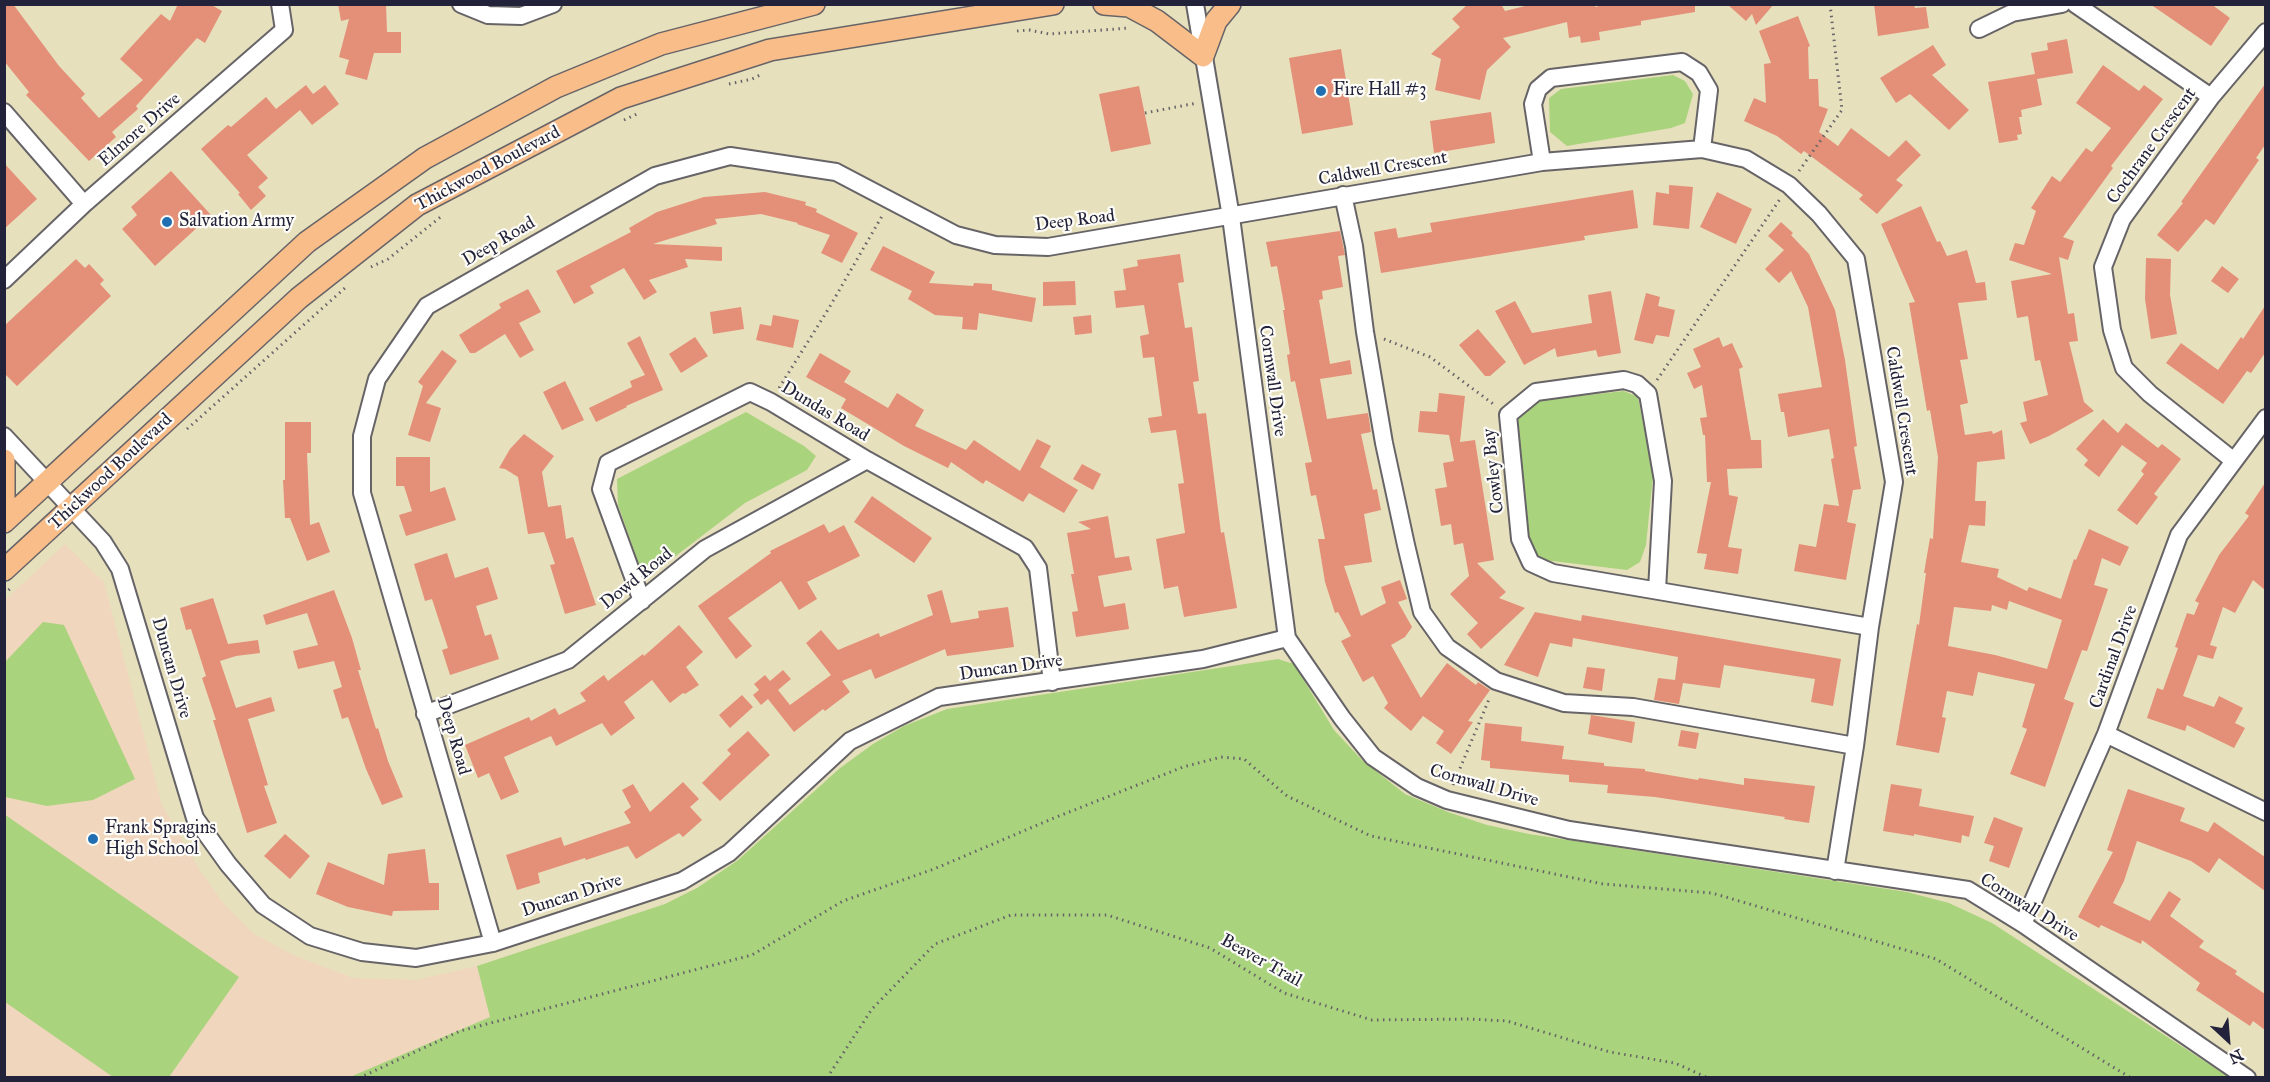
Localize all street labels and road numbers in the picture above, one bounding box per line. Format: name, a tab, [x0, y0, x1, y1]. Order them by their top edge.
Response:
street label: Cochrane Crescent	[2103, 84, 2201, 208]
street label: Elmore Drive	[95, 89, 185, 171]
street label: Thickwood Boulevard	[412, 122, 564, 216]
street label: Caldwell Crescent	[1317, 147, 1449, 191]
street label: Deep Road	[1034, 205, 1116, 237]
street label: Deep Road	[459, 213, 539, 271]
street label: Cornwall Drive	[1253, 324, 1291, 438]
street label: Caldwell Crescent	[1880, 345, 1922, 477]
street label: Dundas Road	[777, 377, 873, 447]
street label: Thickwood Boulevard	[45, 409, 177, 535]
street label: Cowley Bay	[1479, 427, 1509, 515]
street label: Dowd Road	[597, 543, 677, 615]
street label: Cardinal Drive	[2085, 602, 2143, 712]
street label: Duncan Drive	[146, 615, 196, 721]
street label: Duncan Drive	[958, 650, 1064, 686]
street label: Deep Road	[432, 694, 474, 778]
street label: Cornwall Drive	[1427, 760, 1541, 812]
street label: Cornwall Drive	[1976, 869, 2082, 947]
street label: Duncan Drive	[519, 870, 625, 922]
street label: Beaver Trail	[1217, 930, 1305, 992]

